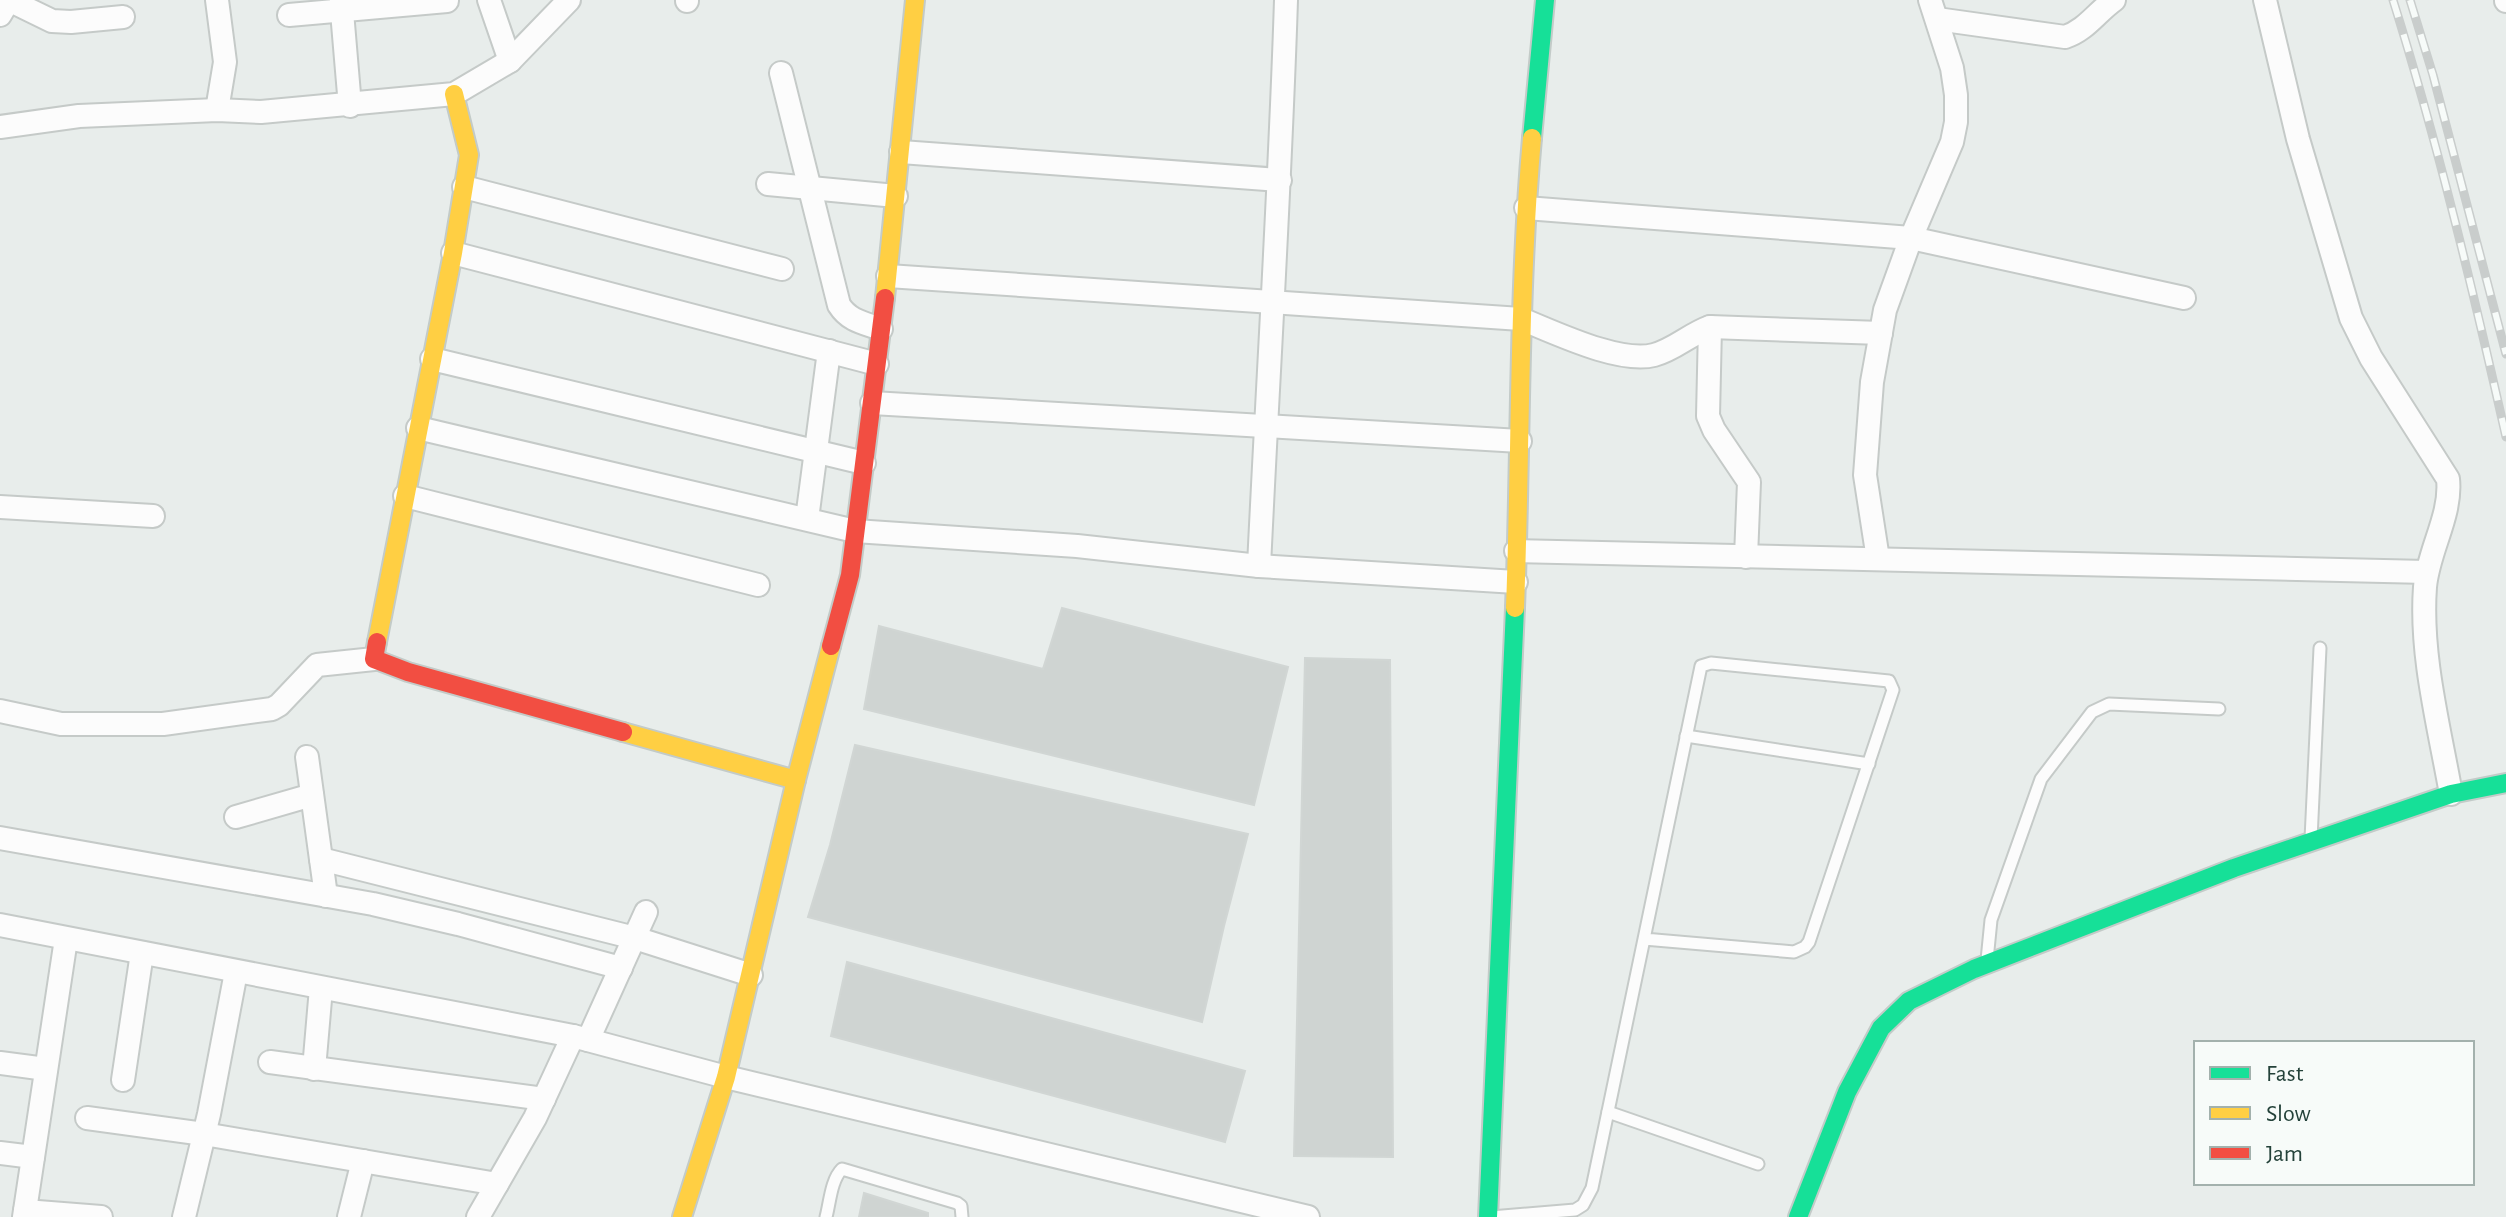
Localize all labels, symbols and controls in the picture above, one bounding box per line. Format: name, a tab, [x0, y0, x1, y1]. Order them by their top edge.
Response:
legend	[2194, 1041, 2474, 1185]
text: Fast	[2266, 1062, 2304, 1086]
text: Slow	[2266, 1102, 2311, 1126]
text: Jam	[2266, 1142, 2303, 1166]

